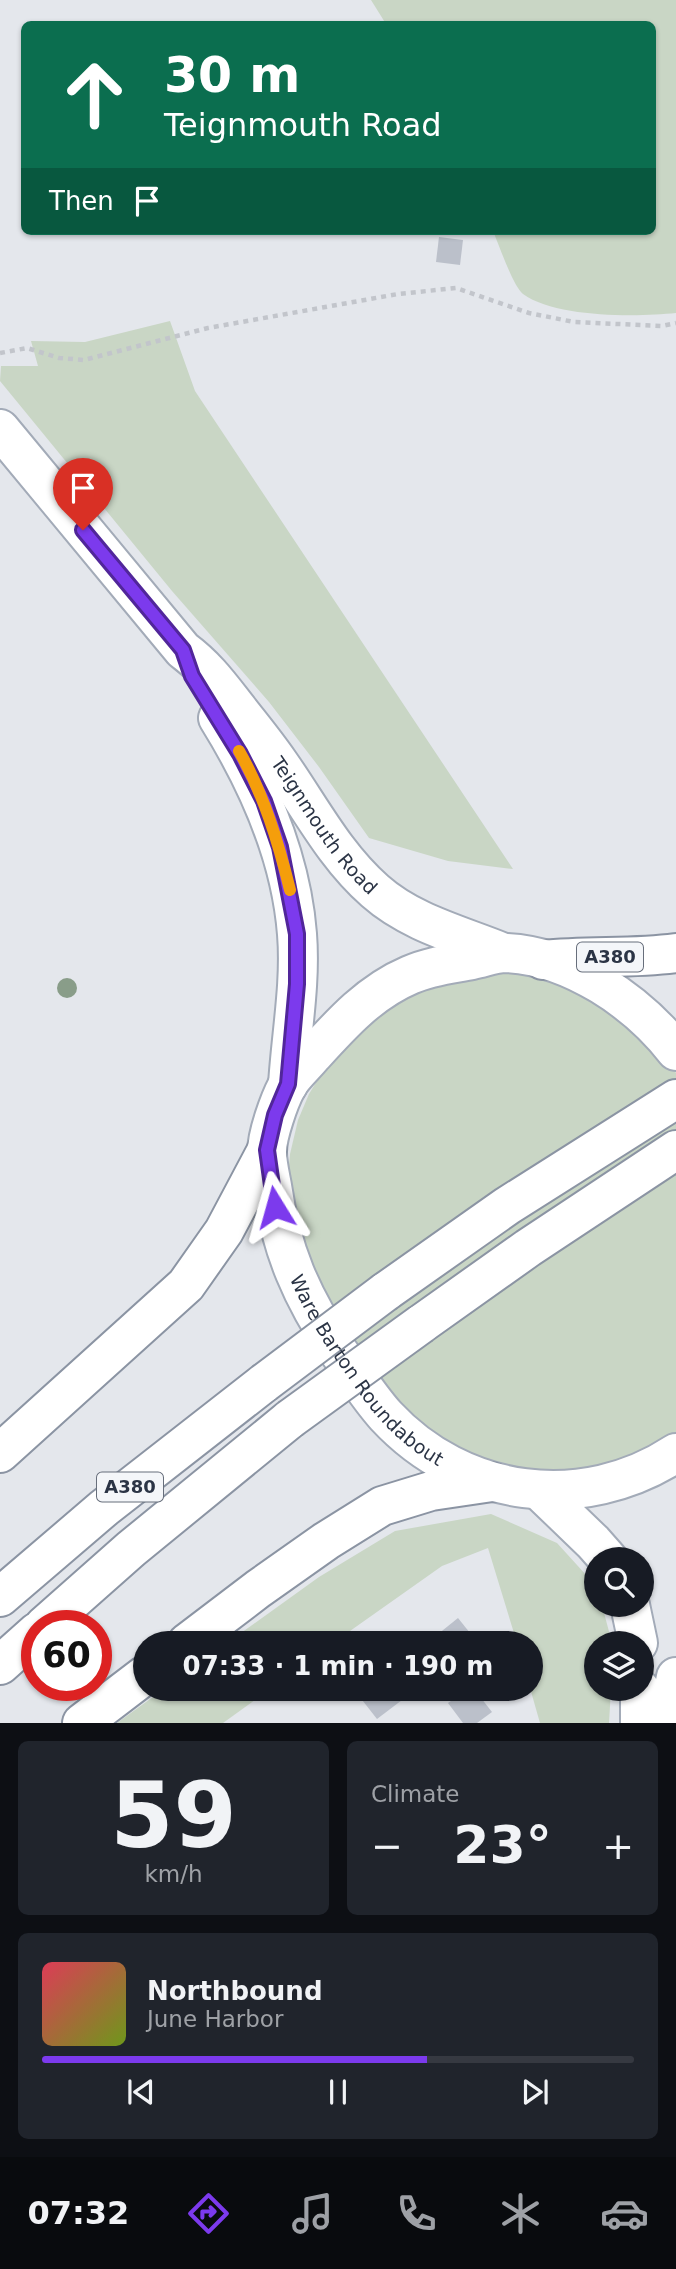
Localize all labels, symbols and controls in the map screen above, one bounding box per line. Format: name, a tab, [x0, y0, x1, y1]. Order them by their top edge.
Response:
text: 30 m	[164, 47, 300, 104]
icon: ahead	[49, 49, 140, 140]
text: Teignmouth Road	[164, 106, 442, 144]
icon: arrive	[128, 182, 166, 220]
text: Then	[49, 186, 114, 216]
pin	[53, 458, 113, 530]
icon: arrive	[64, 469, 102, 507]
street label: Teignmouth Road	[266, 752, 382, 899]
road number: A380	[577, 942, 643, 972]
position arrow	[238, 1170, 312, 1244]
street label: Ware Barton Roundabout	[286, 1271, 447, 1470]
road number: A380	[97, 1472, 163, 1502]
map controls	[584, 1547, 654, 1701]
button: search	[584, 1547, 654, 1617]
speed limit sign: 60	[21, 1610, 112, 1701]
button: layers	[584, 1631, 654, 1701]
text: 07:33 · 1 min · 190 m	[183, 1651, 493, 1681]
text: 59	[110, 1763, 237, 1868]
text: Climate	[371, 1781, 460, 1807]
text: 23°	[453, 1815, 552, 1875]
text: −	[371, 1824, 403, 1868]
text: +	[602, 1824, 634, 1868]
text: km/h	[144, 1861, 203, 1887]
text: Northbound	[147, 1976, 323, 2006]
text: June Harbor	[147, 2006, 283, 2032]
icon: previous	[122, 2073, 160, 2111]
icon: pause	[319, 2073, 357, 2111]
icon: next	[516, 2073, 554, 2111]
icon: directions	[184, 2189, 233, 2238]
icon: music	[288, 2189, 337, 2238]
icon: phone	[392, 2189, 441, 2238]
icon: climate	[496, 2189, 545, 2238]
icon: car	[600, 2189, 649, 2238]
text: 07:32	[27, 2194, 129, 2232]

